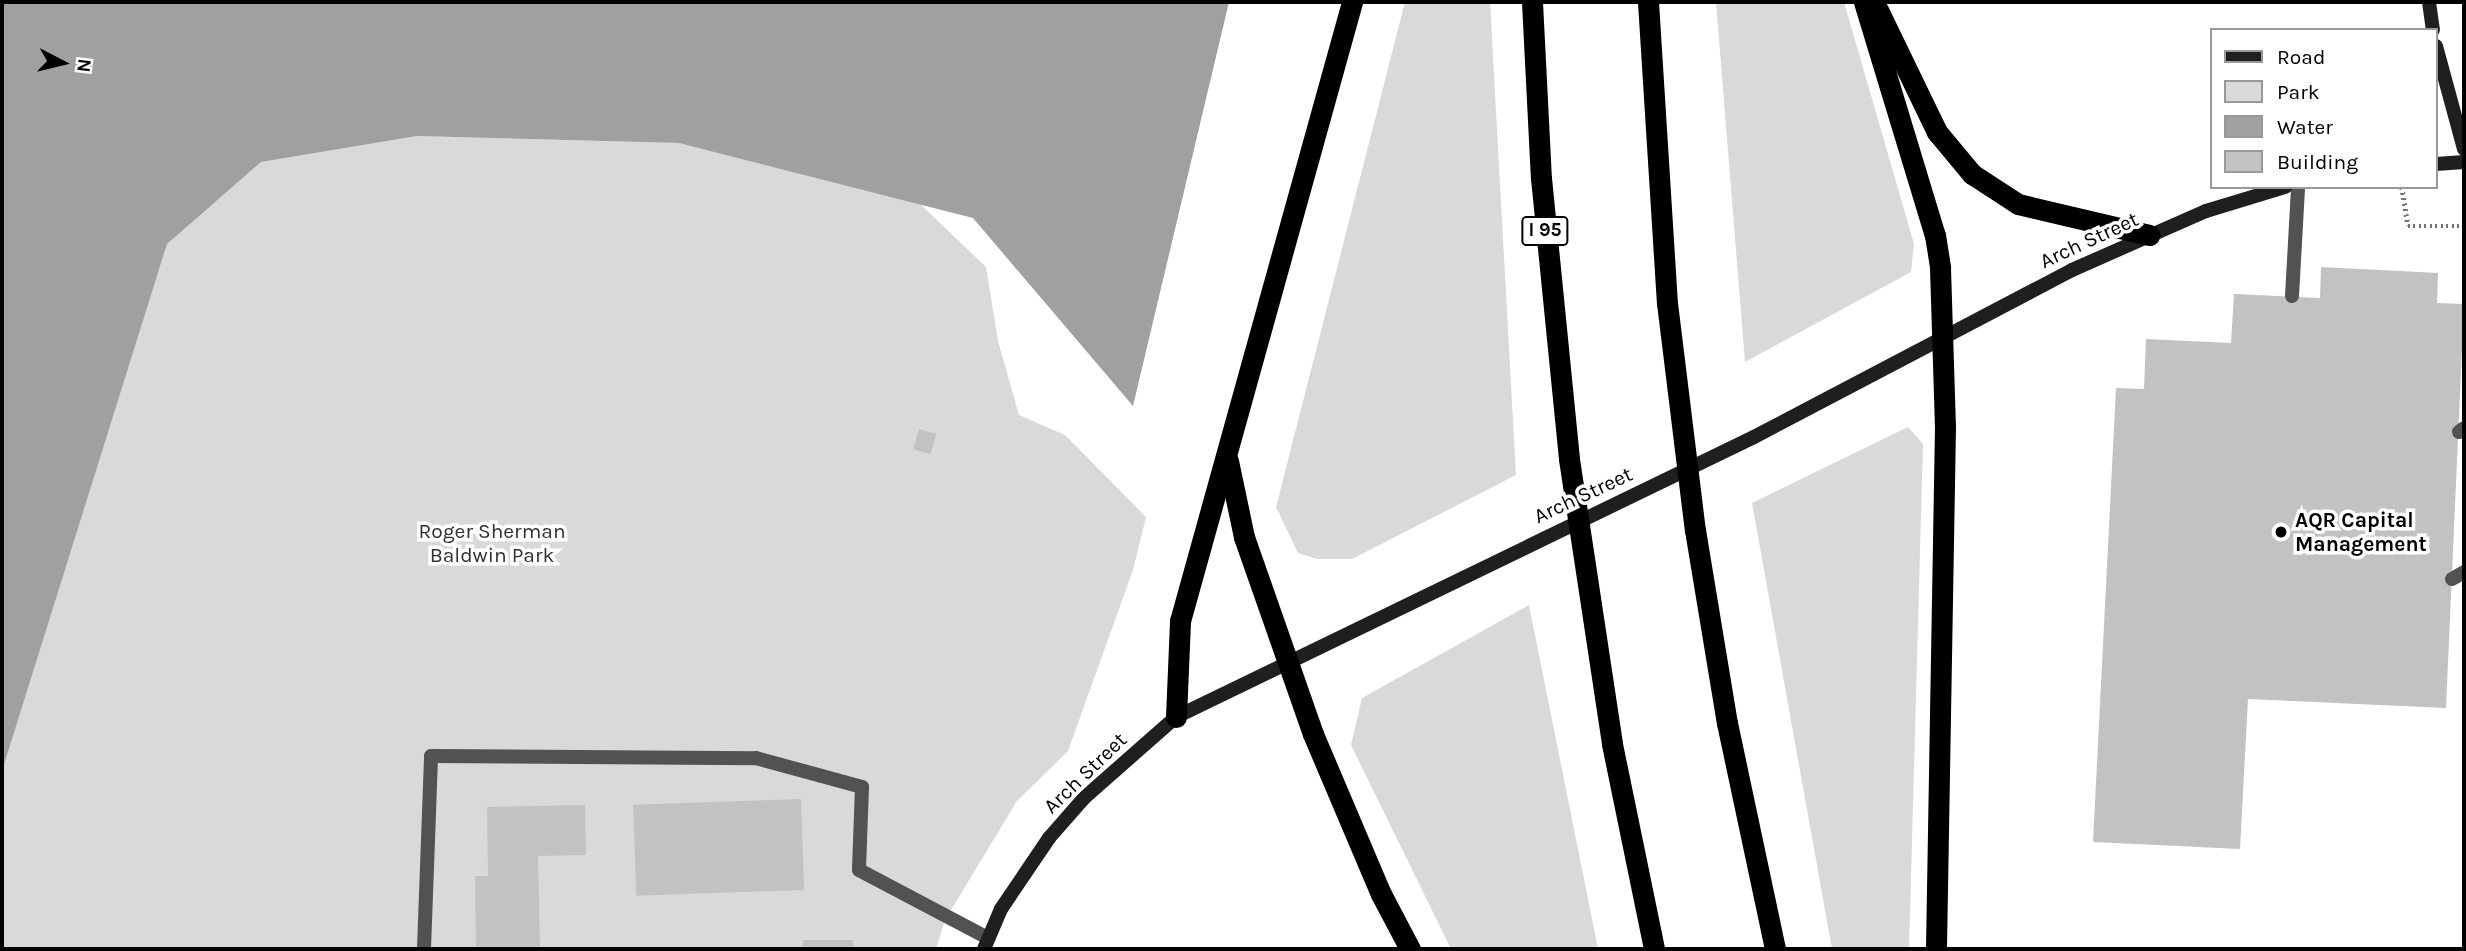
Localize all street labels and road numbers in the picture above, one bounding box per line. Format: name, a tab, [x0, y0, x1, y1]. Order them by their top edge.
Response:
street label: Arch Street	[2036, 206, 2142, 274]
road number: I 95	[1520, 216, 1570, 246]
street label: Arch Street	[1530, 461, 1636, 529]
street label: Arch Street	[1038, 727, 1132, 819]

